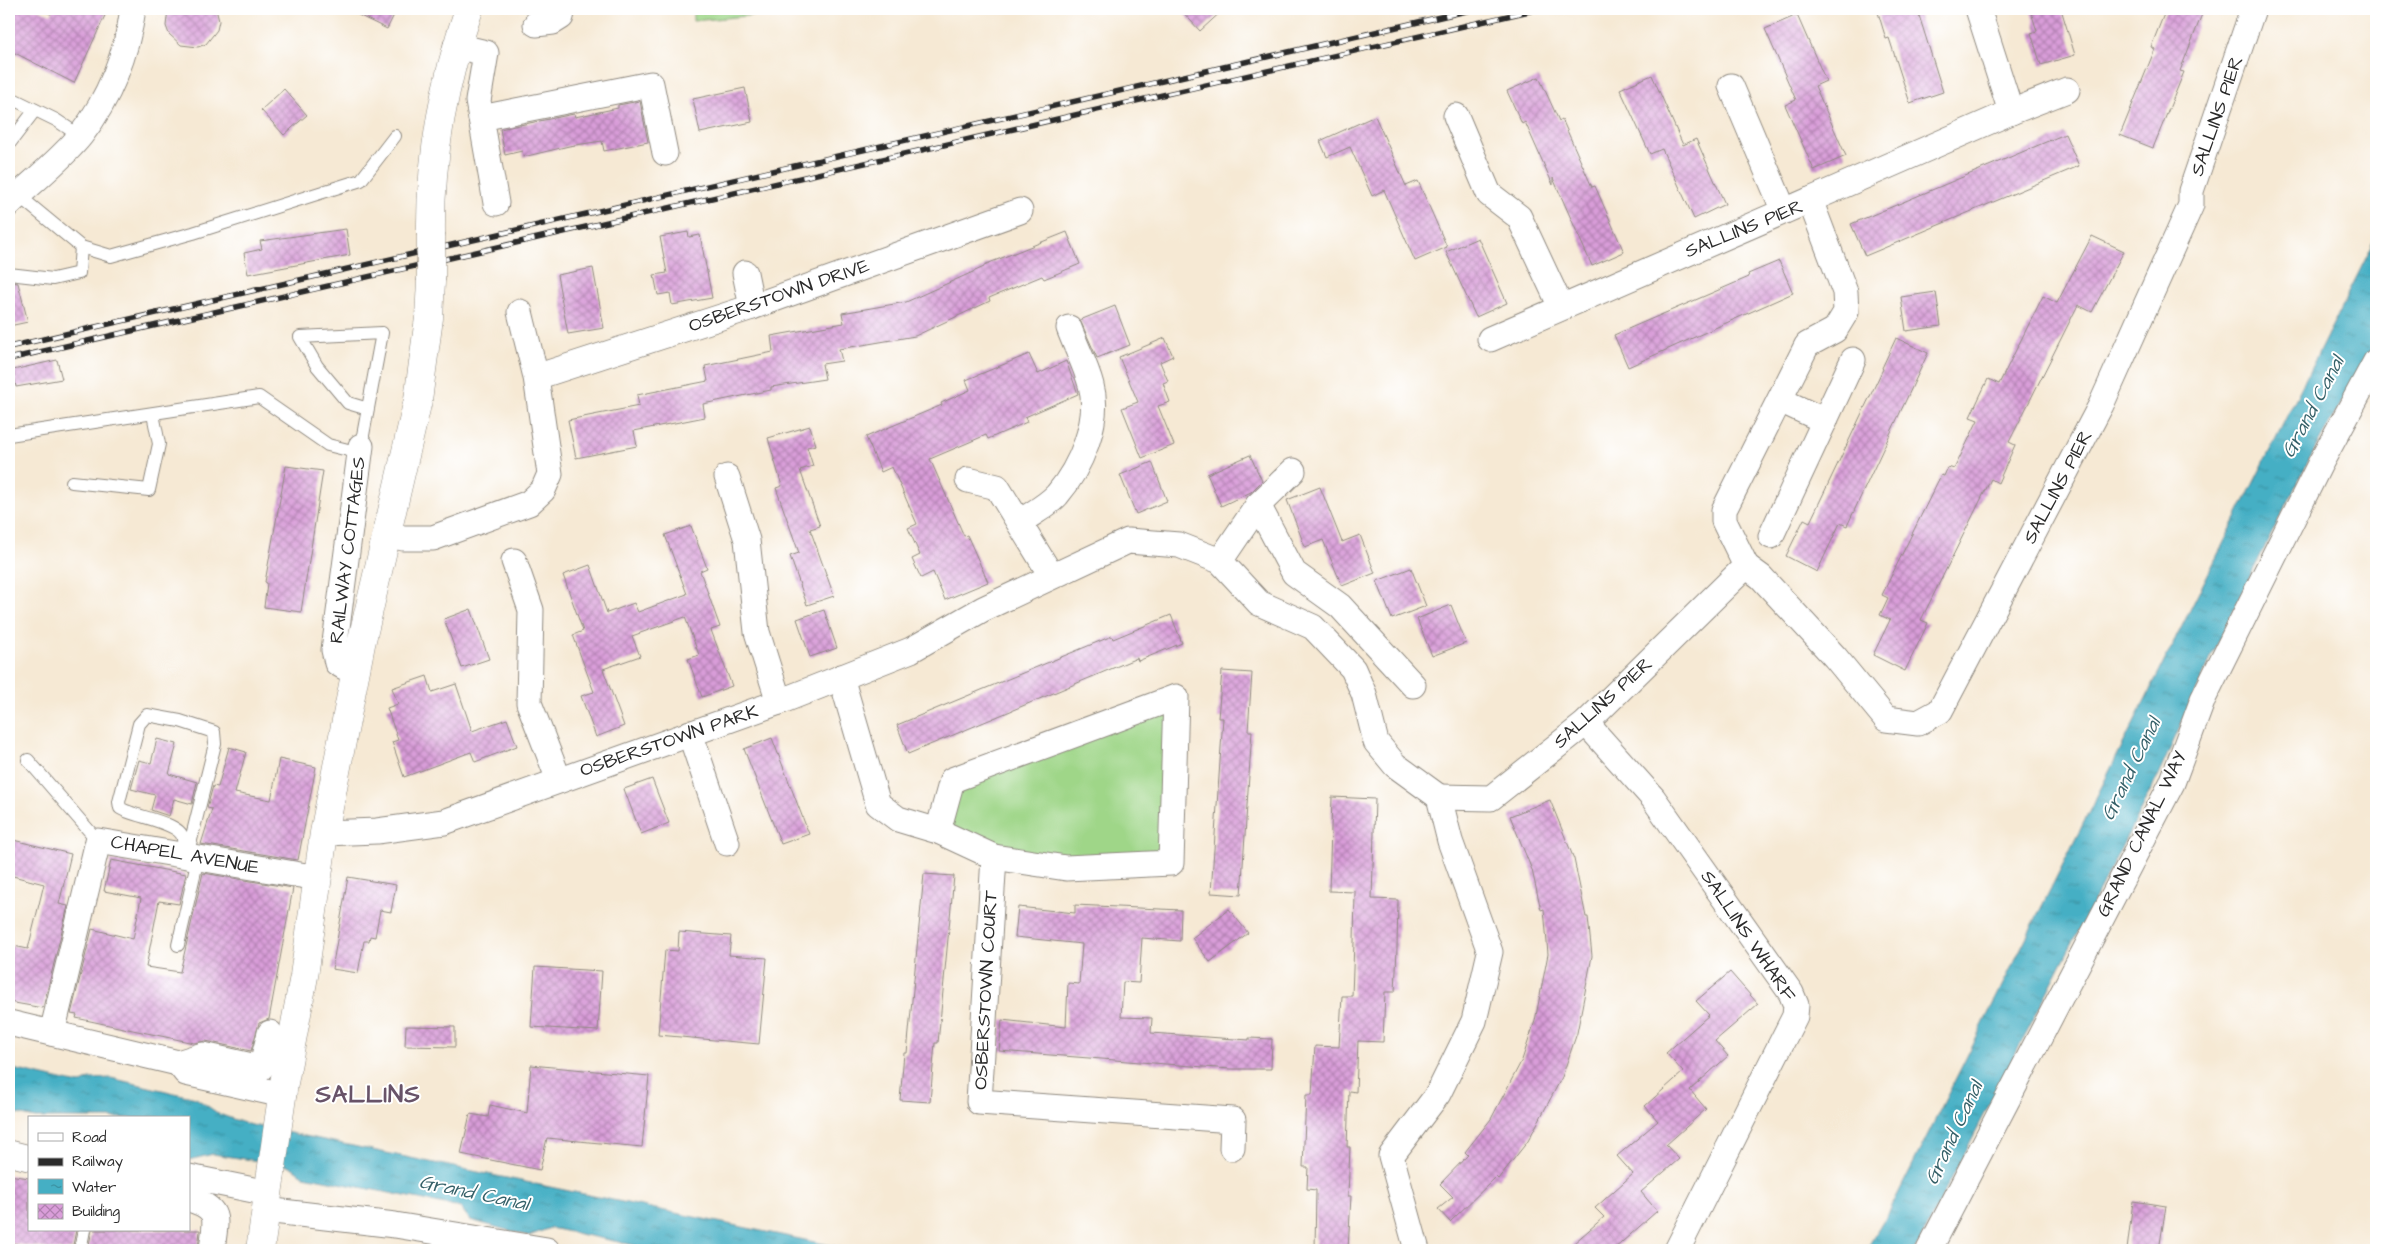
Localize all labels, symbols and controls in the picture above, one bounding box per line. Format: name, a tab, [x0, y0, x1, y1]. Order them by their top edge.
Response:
street label: SALLINS PIER	[2184, 52, 2250, 180]
street label: SALLINS PIER	[1681, 193, 1807, 265]
street label: OSBERSTOWN DRIVE	[685, 252, 873, 340]
water label: Grand Canal	[2275, 349, 2353, 463]
street label: SALLINS PIER	[2017, 425, 2099, 549]
street label: RAILWAY COTTAGES	[323, 455, 373, 645]
street label: SALLINS PIER	[1547, 651, 1659, 755]
street label: OSBERSTOWN PARK	[576, 698, 762, 784]
water label: Grand Canal	[2094, 710, 2169, 825]
street label: GRAND CANAL WAY	[2090, 747, 2194, 921]
street label: CHAPEL AVENUE	[109, 829, 261, 881]
street label: SALLINS WHARF	[1694, 865, 1802, 1007]
street label: OSBERSTOWN COURT	[967, 889, 1005, 1090]
water label: Grand Canal	[1918, 1074, 1991, 1189]
district label: SALLINS	[314, 1078, 421, 1112]
legend	[28, 1116, 190, 1232]
text: Road	[72, 1127, 107, 1148]
text: Railway	[72, 1151, 123, 1173]
water label: Grand Canal	[417, 1168, 534, 1219]
text: Water	[72, 1177, 116, 1198]
text: Building	[72, 1201, 120, 1223]

